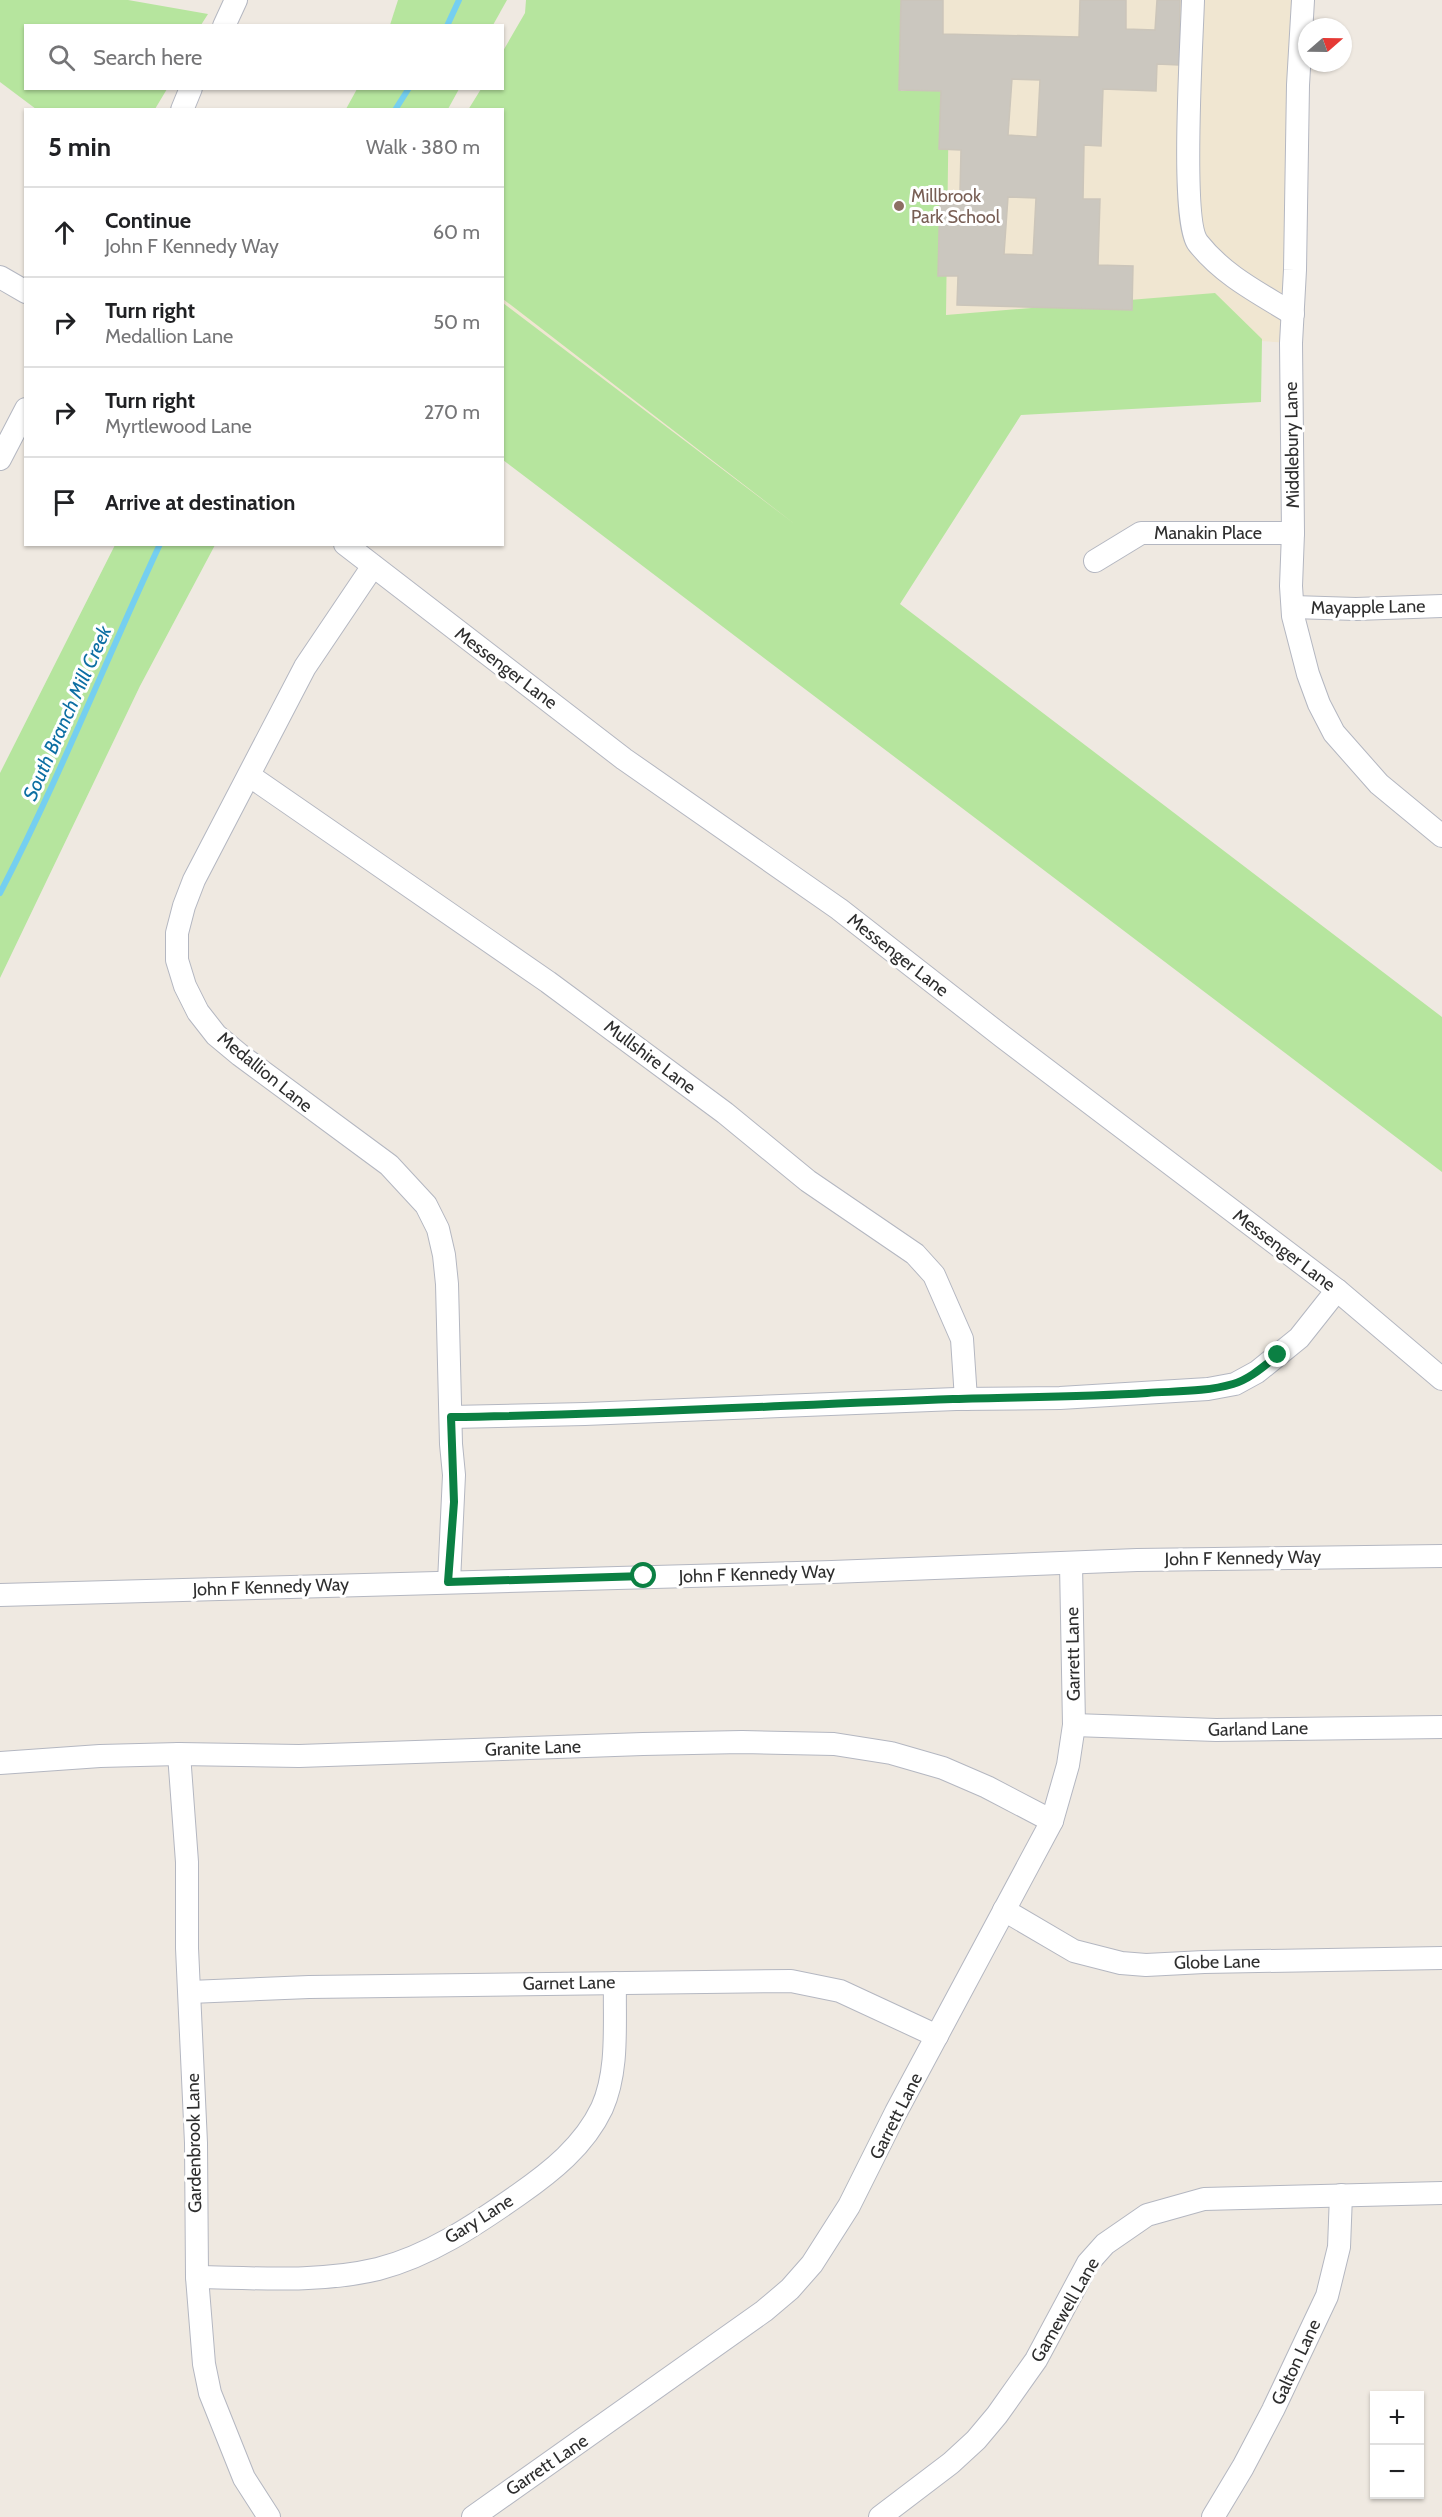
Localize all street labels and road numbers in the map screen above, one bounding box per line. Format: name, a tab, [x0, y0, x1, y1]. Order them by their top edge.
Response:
street label: Middlebury Lane	[1280, 381, 1304, 509]
street label: Manakin Place	[1154, 522, 1262, 544]
street label: Mayapple Lane	[1310, 595, 1426, 619]
street label: Messenger Lane	[450, 622, 562, 714]
street label: Messenger Lane	[843, 909, 953, 1001]
street label: Mullshire Lane	[600, 1015, 700, 1099]
street label: Medallion Lane	[213, 1027, 317, 1117]
street label: Messenger Lane	[1228, 1204, 1340, 1296]
street label: John F Kennedy Way	[1164, 1546, 1321, 1570]
street label: John F Kennedy Way	[677, 1560, 836, 1588]
street label: John F Kennedy Way	[191, 1573, 350, 1601]
street label: Garrett Lane	[1061, 1607, 1085, 1701]
street label: Garland Lane	[1208, 1717, 1308, 1741]
street label: Granite Lane	[485, 1735, 581, 1761]
street label: Globe Lane	[1174, 1950, 1260, 1974]
street label: Garnet Lane	[522, 1971, 616, 1995]
street label: Garrett Lane	[865, 2069, 927, 2163]
street label: Gardenbrook Lane	[182, 2073, 206, 2213]
street label: Gary Lane	[441, 2189, 517, 2249]
street label: Gamewell Lane	[1026, 2254, 1104, 2366]
street label: Galton Lane	[1267, 2316, 1325, 2408]
street label: Garrett Lane	[502, 2430, 592, 2500]

